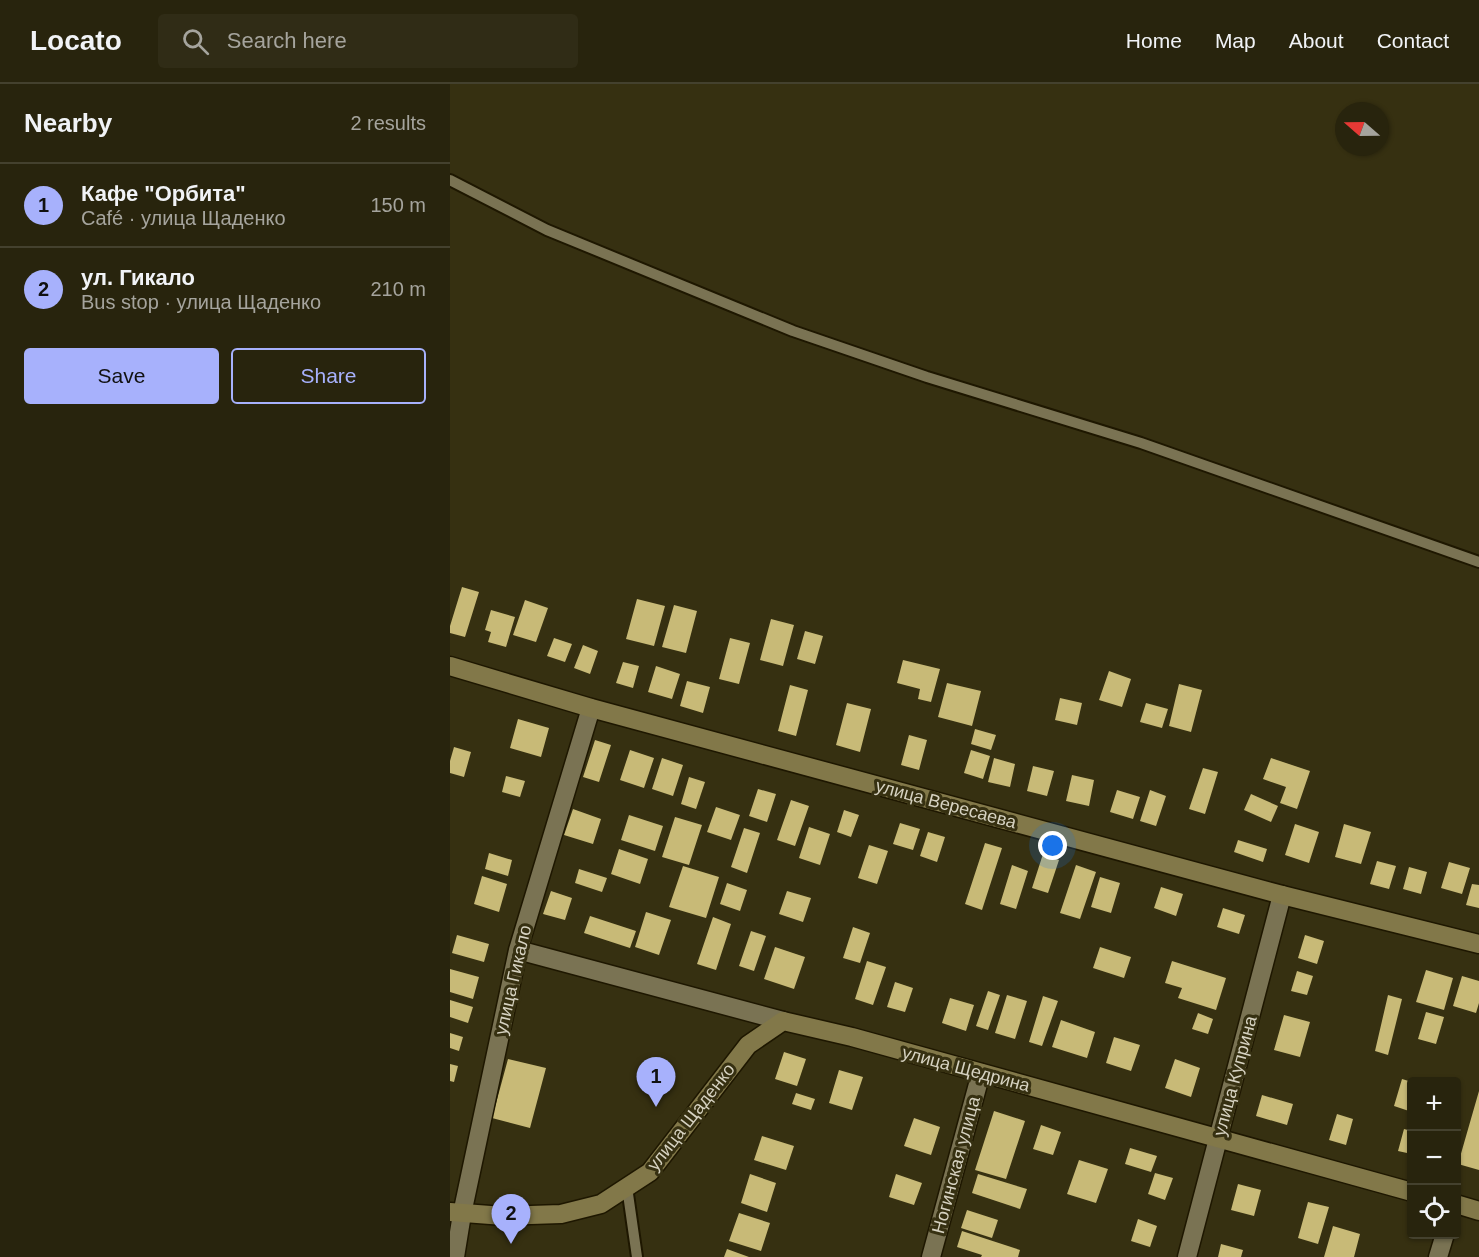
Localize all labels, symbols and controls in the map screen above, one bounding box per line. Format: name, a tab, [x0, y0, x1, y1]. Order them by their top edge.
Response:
search box	[158, 14, 578, 68]
text: Locato	[30, 25, 122, 56]
icon: search	[179, 25, 212, 58]
text: Search here	[227, 28, 347, 53]
text: Home	[1126, 29, 1182, 52]
text: Map	[1215, 29, 1256, 52]
text: About	[1289, 29, 1344, 52]
text: Contact	[1377, 29, 1449, 52]
north arrow	[1335, 102, 1389, 156]
text: Nearby	[24, 108, 112, 138]
text: 2 results	[350, 112, 426, 134]
text: Кафе "Орбита"	[81, 181, 246, 206]
text: 1	[38, 194, 49, 216]
text: 150 m	[370, 194, 426, 216]
text: Café · улица Щаденко	[81, 207, 286, 229]
text: ул. Гикало	[81, 265, 195, 290]
text: 2	[38, 278, 49, 300]
text: 210 m	[370, 278, 426, 300]
text: Bus stop · улица Щаденко	[81, 291, 321, 313]
button: Save	[24, 348, 219, 404]
button: Share	[231, 348, 426, 404]
street label: улица Вересаева	[873, 776, 1020, 833]
your location	[1038, 831, 1067, 860]
street label: улица Гикало	[491, 923, 535, 1037]
street label: улица Куприна	[1209, 1013, 1261, 1138]
street label: улица Щедрина	[900, 1042, 1033, 1096]
pin: 1	[636, 1058, 676, 1107]
street label: улица Щаденко	[643, 1060, 739, 1174]
map controls	[1407, 1077, 1461, 1239]
button: +	[1407, 1077, 1461, 1131]
street label: Ногинская улица	[928, 1093, 984, 1236]
button: −	[1407, 1131, 1461, 1185]
button: locate	[1407, 1185, 1461, 1239]
pin: 2	[492, 1194, 530, 1244]

